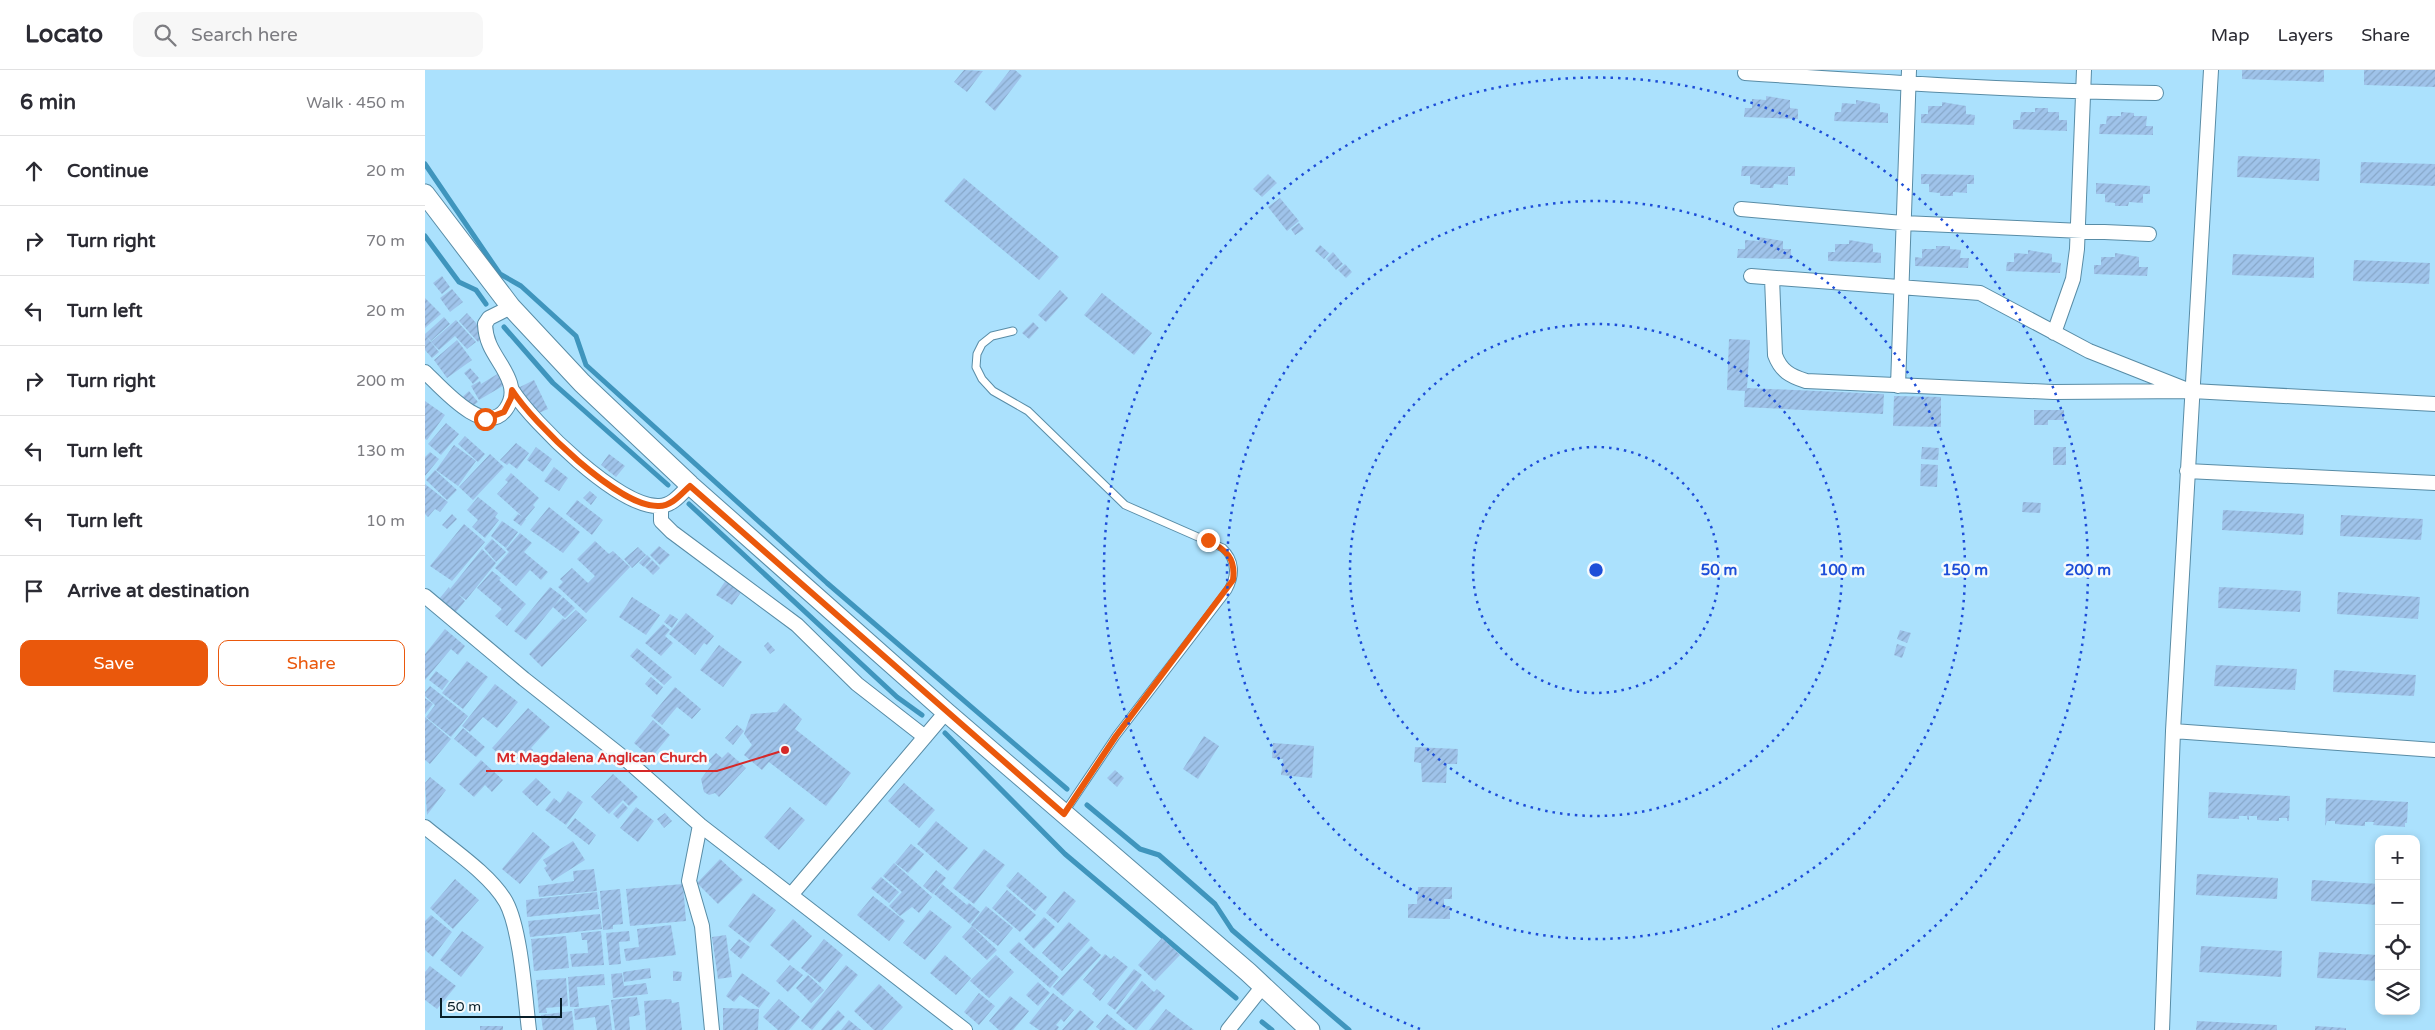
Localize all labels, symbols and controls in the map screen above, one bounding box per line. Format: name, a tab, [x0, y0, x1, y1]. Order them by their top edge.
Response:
search box	[133, 12, 483, 57]
text: Locato	[25, 20, 103, 49]
icon: search	[151, 21, 179, 49]
text: Search here	[191, 24, 298, 46]
text: Map	[2211, 24, 2250, 46]
text: Layers	[2278, 24, 2333, 46]
text: Share	[2361, 24, 2410, 46]
text: 6 min	[20, 90, 76, 115]
text: Walk · 450 m	[306, 93, 405, 113]
icon: ahead	[20, 157, 48, 185]
text: Continue	[67, 160, 149, 182]
text: 20 m	[366, 161, 405, 181]
icon: right	[20, 227, 48, 255]
text: Turn right	[67, 230, 155, 252]
text: 70 m	[366, 231, 405, 251]
icon: left	[20, 297, 48, 325]
text: Turn left	[67, 300, 143, 322]
text: 20 m	[366, 301, 405, 321]
icon: right	[20, 367, 48, 395]
text: Turn right	[67, 370, 155, 392]
text: 200 m	[356, 371, 405, 391]
route start	[474, 408, 497, 431]
icon: left	[20, 437, 48, 465]
text: Turn left	[67, 440, 143, 462]
text: 130 m	[356, 441, 405, 461]
icon: left	[20, 507, 48, 535]
text: Turn left	[67, 510, 143, 532]
text: 10 m	[366, 511, 405, 531]
route end	[1197, 529, 1220, 552]
centre of rings	[1587, 561, 1605, 579]
text: 50 m	[1701, 561, 1737, 579]
text: 100 m	[1819, 561, 1865, 579]
text: 150 m	[1942, 561, 1988, 579]
text: 200 m	[2065, 561, 2111, 579]
icon: arrive	[20, 577, 48, 605]
text: Arrive at destination	[67, 580, 250, 602]
button: Save	[20, 640, 208, 686]
button: Share	[218, 640, 405, 686]
callout: Mt Magdalena Anglican Church	[486, 742, 717, 771]
text: Mt Magdalena Anglican Church	[497, 749, 707, 766]
map controls	[2375, 835, 2420, 1015]
button: +	[2375, 835, 2420, 880]
button: −	[2375, 880, 2420, 925]
button: locate	[2375, 925, 2420, 970]
button: layers	[2375, 970, 2420, 1015]
scale bar	[440, 995, 563, 1018]
text: 50 m	[447, 998, 481, 1015]

